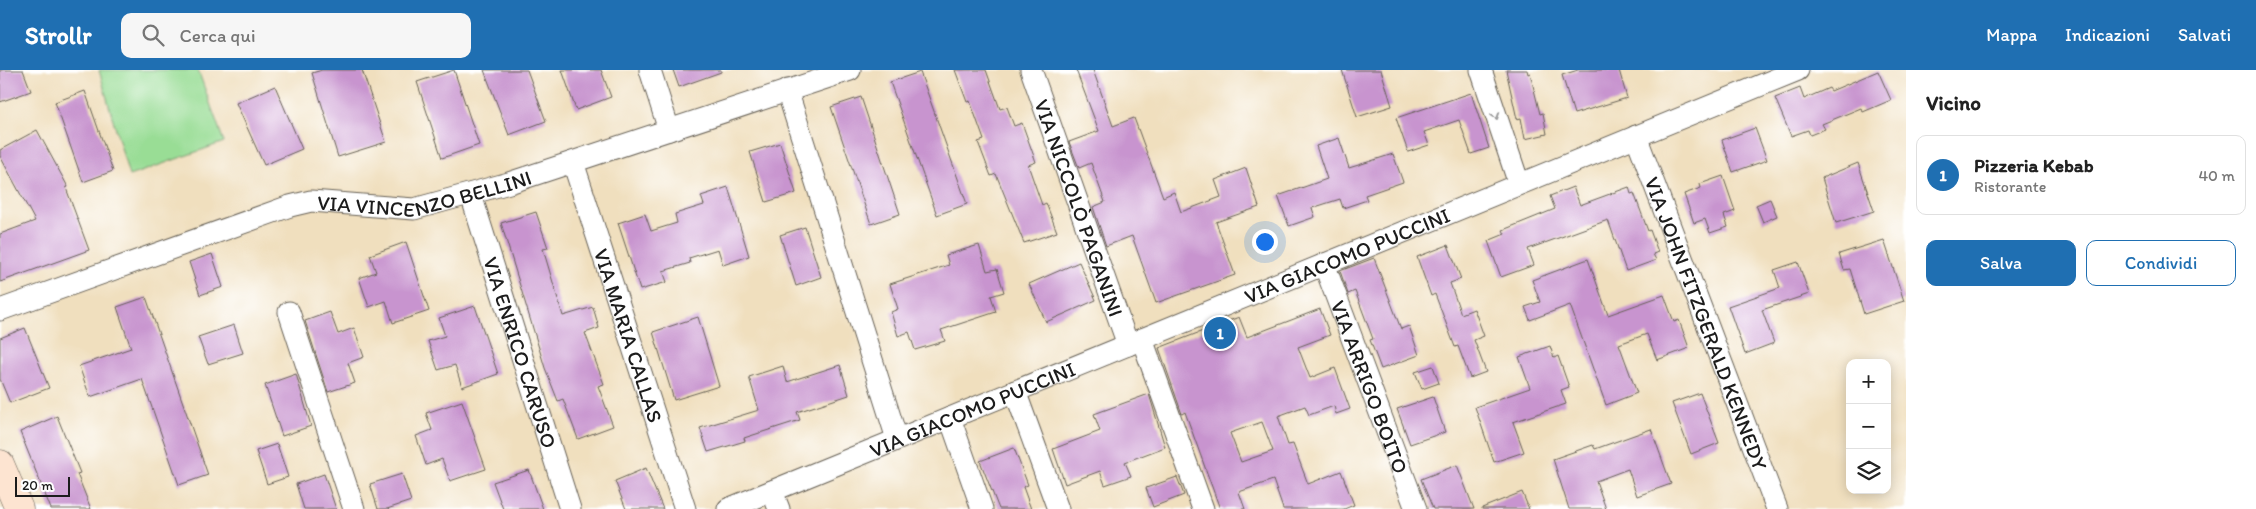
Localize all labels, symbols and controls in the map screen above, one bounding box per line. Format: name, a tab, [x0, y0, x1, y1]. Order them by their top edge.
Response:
search box	[121, 13, 471, 58]
text: Strollr	[25, 21, 91, 50]
icon: search	[139, 21, 167, 49]
text: Cerca qui	[179, 24, 256, 47]
text: Mappa	[1986, 24, 2037, 46]
text: Indicazioni	[2065, 24, 2150, 46]
text: Salvati	[2178, 24, 2231, 46]
text: Vicino	[1926, 90, 1981, 115]
street label: VIA NICCOLÒ PAGANINI	[1030, 96, 1129, 320]
one-way arrow	[1490, 112, 1500, 120]
text: Pizzeria Kebab	[1974, 154, 2094, 177]
street label: VIA VINCENZO BELLINI	[316, 164, 534, 222]
text: 1	[1939, 166, 1947, 185]
text: 40 m	[2198, 166, 2235, 185]
street label: VIA JOHN FITZGERALD KENNEDY	[1640, 173, 1774, 473]
text: Ristorante	[1974, 177, 2046, 196]
street label: VIA GIACOMO PUCCINI	[1241, 202, 1453, 308]
your location	[1252, 229, 1278, 255]
button: Salva	[1926, 240, 2076, 286]
button: Condividi	[2086, 240, 2236, 286]
street label: VIA MARIA CALLAS	[589, 245, 669, 425]
street label: VIA ENRICO CARUSO	[479, 254, 562, 451]
street label: VIA ARRIGO BOITO	[1326, 296, 1414, 477]
pin: 1	[1204, 314, 1236, 352]
street label: VIA GIACOMO PUCCINI	[866, 356, 1079, 462]
map controls	[1846, 359, 1891, 494]
button: +	[1846, 359, 1891, 404]
button: −	[1846, 404, 1891, 449]
button: layers	[1846, 449, 1891, 494]
scale bar	[15, 474, 70, 497]
text: 20 m	[22, 477, 53, 494]

